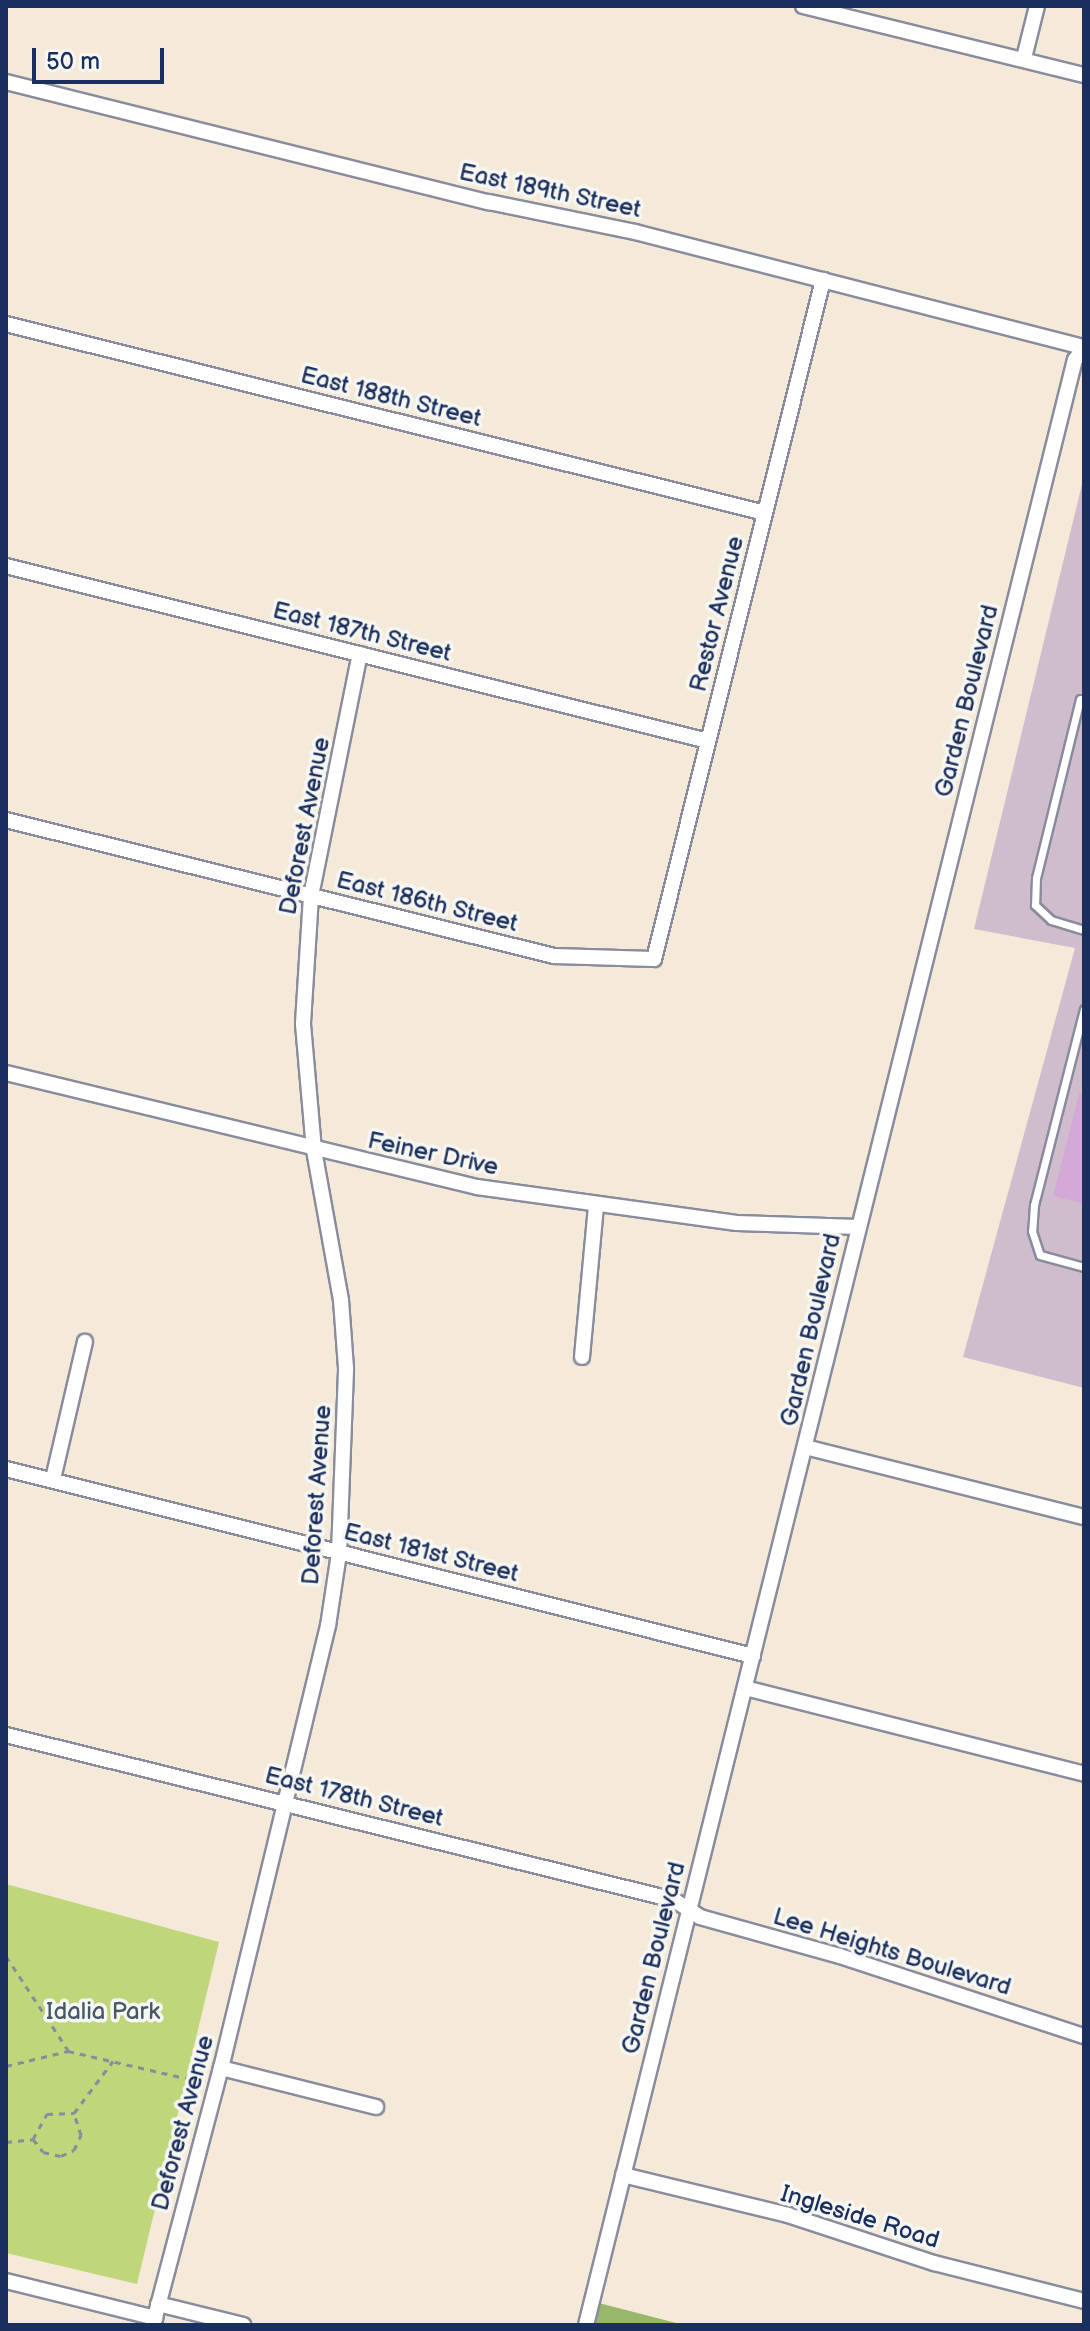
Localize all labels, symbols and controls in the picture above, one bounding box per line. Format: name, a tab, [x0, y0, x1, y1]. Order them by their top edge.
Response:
scale bar	[36, 32, 168, 82]
text: 50 m	[46, 47, 100, 76]
street label: East 189th Street	[456, 158, 644, 224]
street label: East 188th Street	[298, 361, 484, 433]
street label: Restor Avenue	[684, 533, 750, 695]
street label: East 187th Street	[270, 596, 454, 668]
street label: Garden Boulevard	[929, 602, 1005, 800]
street label: Deforest Avenue	[274, 735, 336, 917]
street label: East 186th Street	[333, 866, 521, 938]
street label: Feiner Drive	[365, 1126, 501, 1182]
street label: Garden Boulevard	[775, 1231, 847, 1429]
street label: Deforest Avenue	[296, 1404, 338, 1586]
street label: East 181st Street	[341, 1517, 521, 1589]
street label: East 178th Street	[262, 1761, 446, 1833]
street label: Garden Boulevard	[616, 1859, 692, 2057]
street label: Lee Heights Boulevard	[770, 1902, 1014, 2002]
park label: Idalia Park	[46, 1998, 160, 2026]
street label: Deforest Avenue	[146, 2032, 220, 2214]
street label: Ingleside Road	[777, 2179, 943, 2255]

